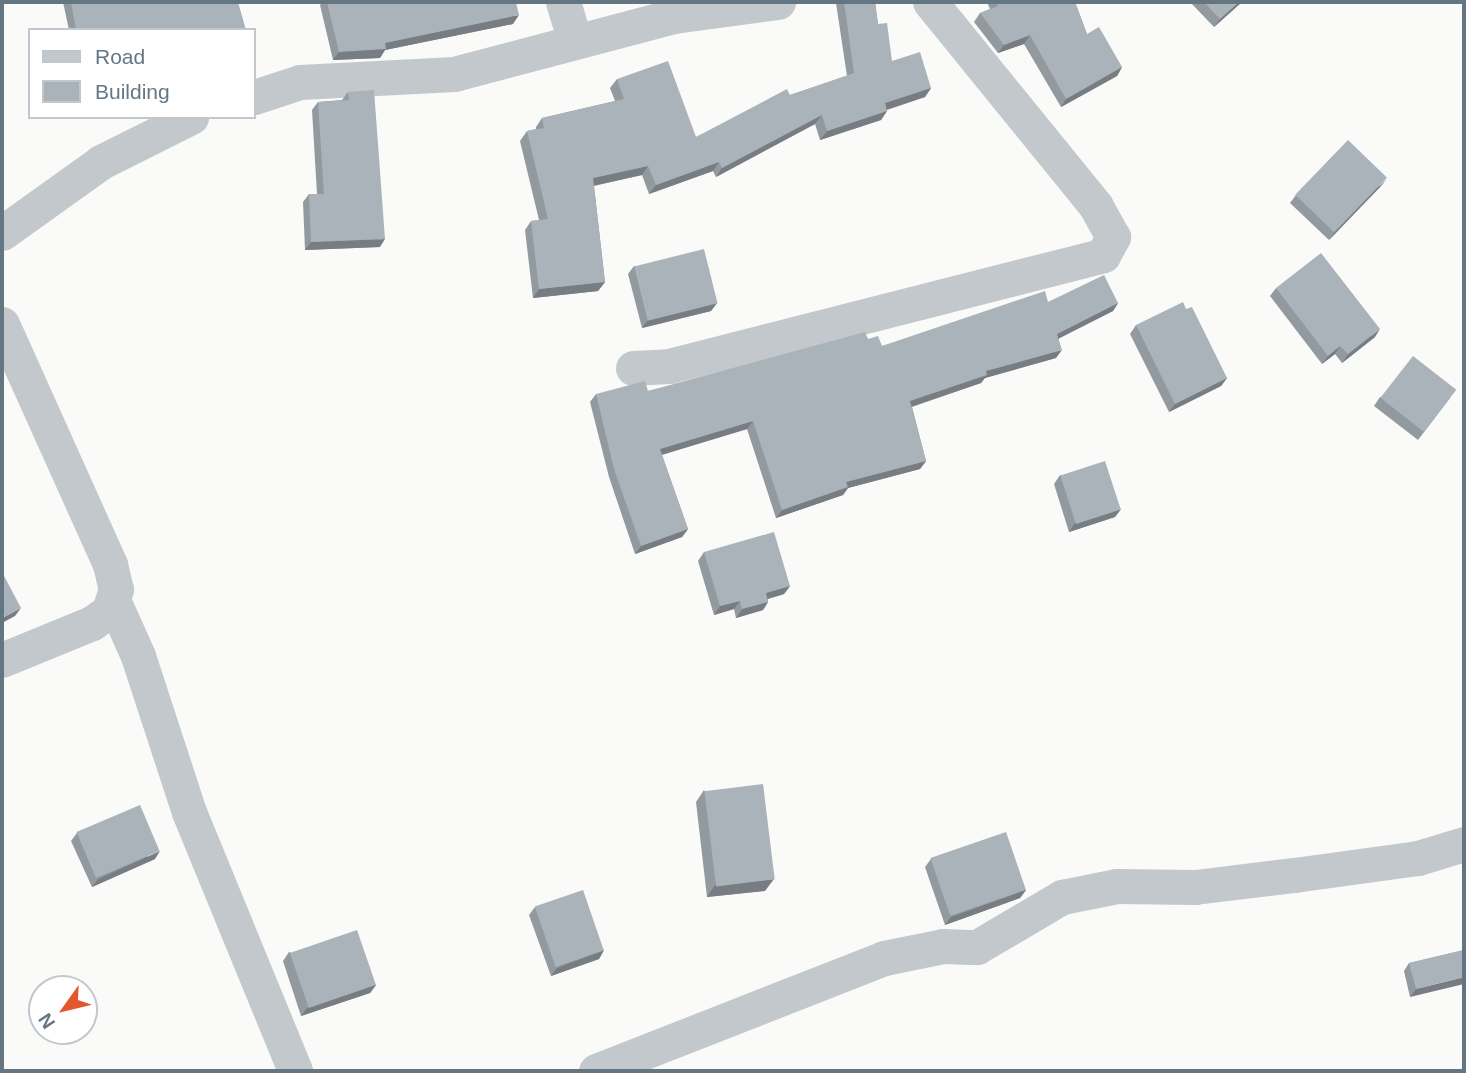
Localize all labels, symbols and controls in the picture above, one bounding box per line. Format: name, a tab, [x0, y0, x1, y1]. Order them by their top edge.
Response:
legend	[28, 28, 256, 119]
text: Road	[95, 45, 145, 68]
text: Building	[95, 80, 170, 103]
north arrow	[28, 975, 98, 1045]
text: N	[34, 1009, 59, 1032]

